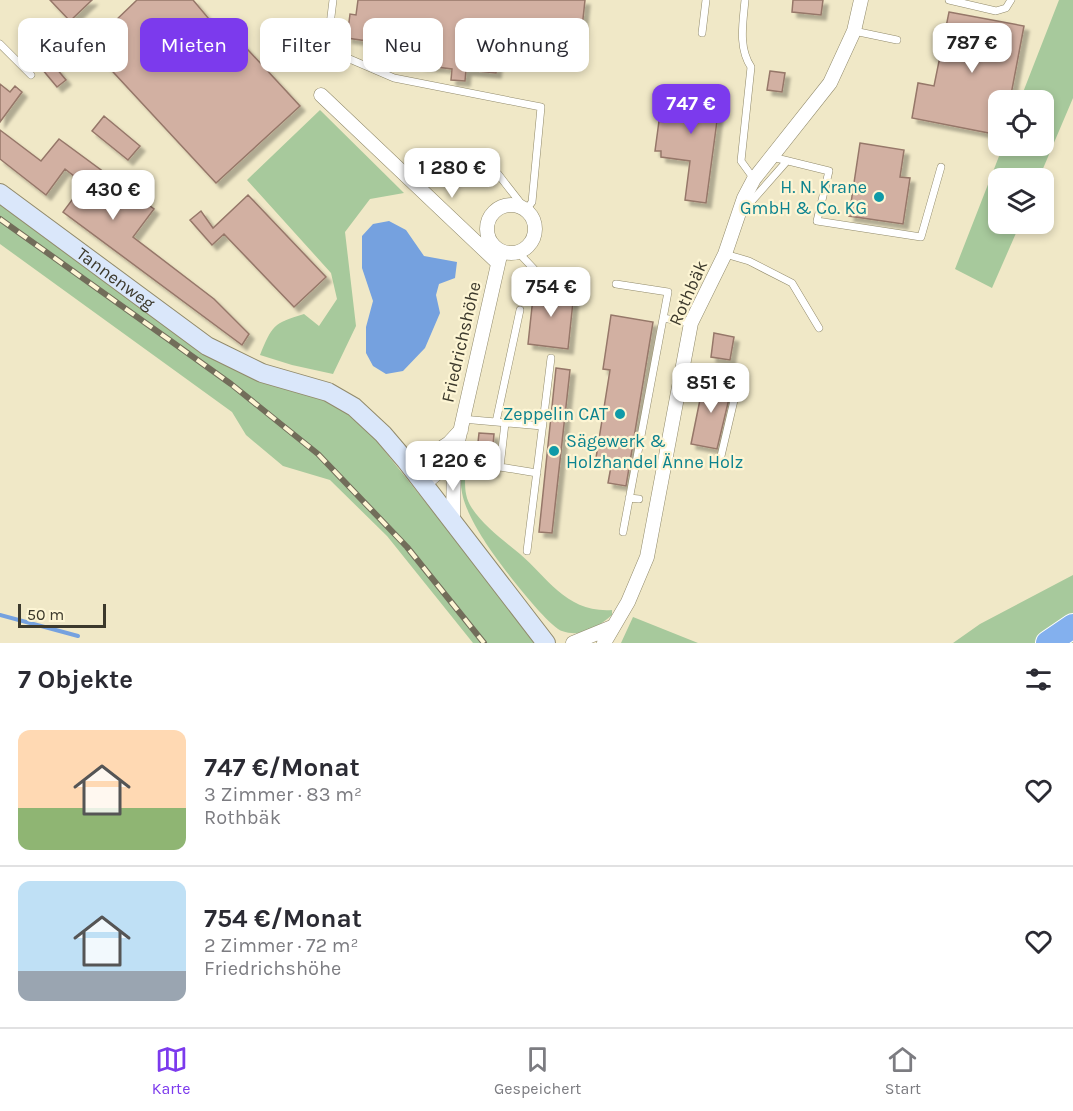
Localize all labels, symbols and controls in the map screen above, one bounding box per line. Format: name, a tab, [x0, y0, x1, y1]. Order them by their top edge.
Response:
chip: Kaufen	[18, 18, 128, 72]
chip: Mieten	[140, 18, 248, 72]
chip: Filter	[260, 18, 351, 72]
chip: Neu	[363, 18, 443, 72]
chip: Wohnung	[455, 18, 589, 72]
pin: 787 €	[930, 23, 1014, 74]
text: 787 €	[947, 31, 997, 54]
pin: 747 €	[649, 84, 733, 135]
map controls	[988, 90, 1054, 234]
button: locate	[988, 90, 1054, 156]
text: 747 €	[666, 92, 716, 115]
pin: 1 280 €	[397, 148, 507, 199]
text: 1 280 €	[418, 156, 486, 179]
button: layers	[988, 168, 1054, 234]
pin: 430 €	[71, 170, 155, 221]
place label: H. N. Krane GmbH & Co. KG	[740, 176, 867, 219]
text: 430 €	[86, 178, 140, 201]
marker: H. N. Krane GmbH & Co. KG	[872, 190, 886, 204]
street label: Tannenweg	[72, 242, 159, 315]
street label: Rothbäk	[664, 257, 712, 329]
pin: 754 €	[509, 267, 593, 318]
text: 754 €	[525, 275, 577, 298]
street label: Friedrichshöhe	[436, 279, 486, 405]
pin: 851 €	[669, 363, 753, 414]
text: 851 €	[686, 371, 736, 394]
place label: Zeppelin CAT	[503, 403, 608, 425]
marker: Zeppelin CAT	[613, 407, 627, 421]
place label: Sägewerk & Holzhandel Änne Holz	[566, 430, 743, 473]
pin: 1 220 €	[398, 441, 508, 492]
marker: Sägewerk & Holzhandel Änne Holz	[547, 444, 561, 458]
text: 1 220 €	[420, 449, 486, 472]
scale bar	[18, 601, 106, 628]
text: 50 m	[27, 605, 64, 624]
icon: filters	[1022, 663, 1055, 696]
text: 7 Objekte	[18, 664, 133, 695]
text: 747 €/Monat	[204, 752, 360, 783]
icon: home	[66, 754, 138, 826]
icon: heart	[1022, 774, 1055, 807]
text: 3 Zimmer · 83 m²	[204, 783, 362, 806]
text: Rothbäk	[204, 806, 281, 829]
text: 754 €/Monat	[204, 903, 362, 934]
icon: home	[66, 905, 138, 977]
icon: heart	[1022, 925, 1055, 958]
text: 2 Zimmer · 72 m²	[204, 934, 359, 957]
text: Friedrichshöhe	[204, 957, 341, 980]
tab: Karte	[152, 1043, 190, 1098]
tab: Gespeichert	[494, 1043, 581, 1098]
tab: Start	[885, 1043, 921, 1098]

